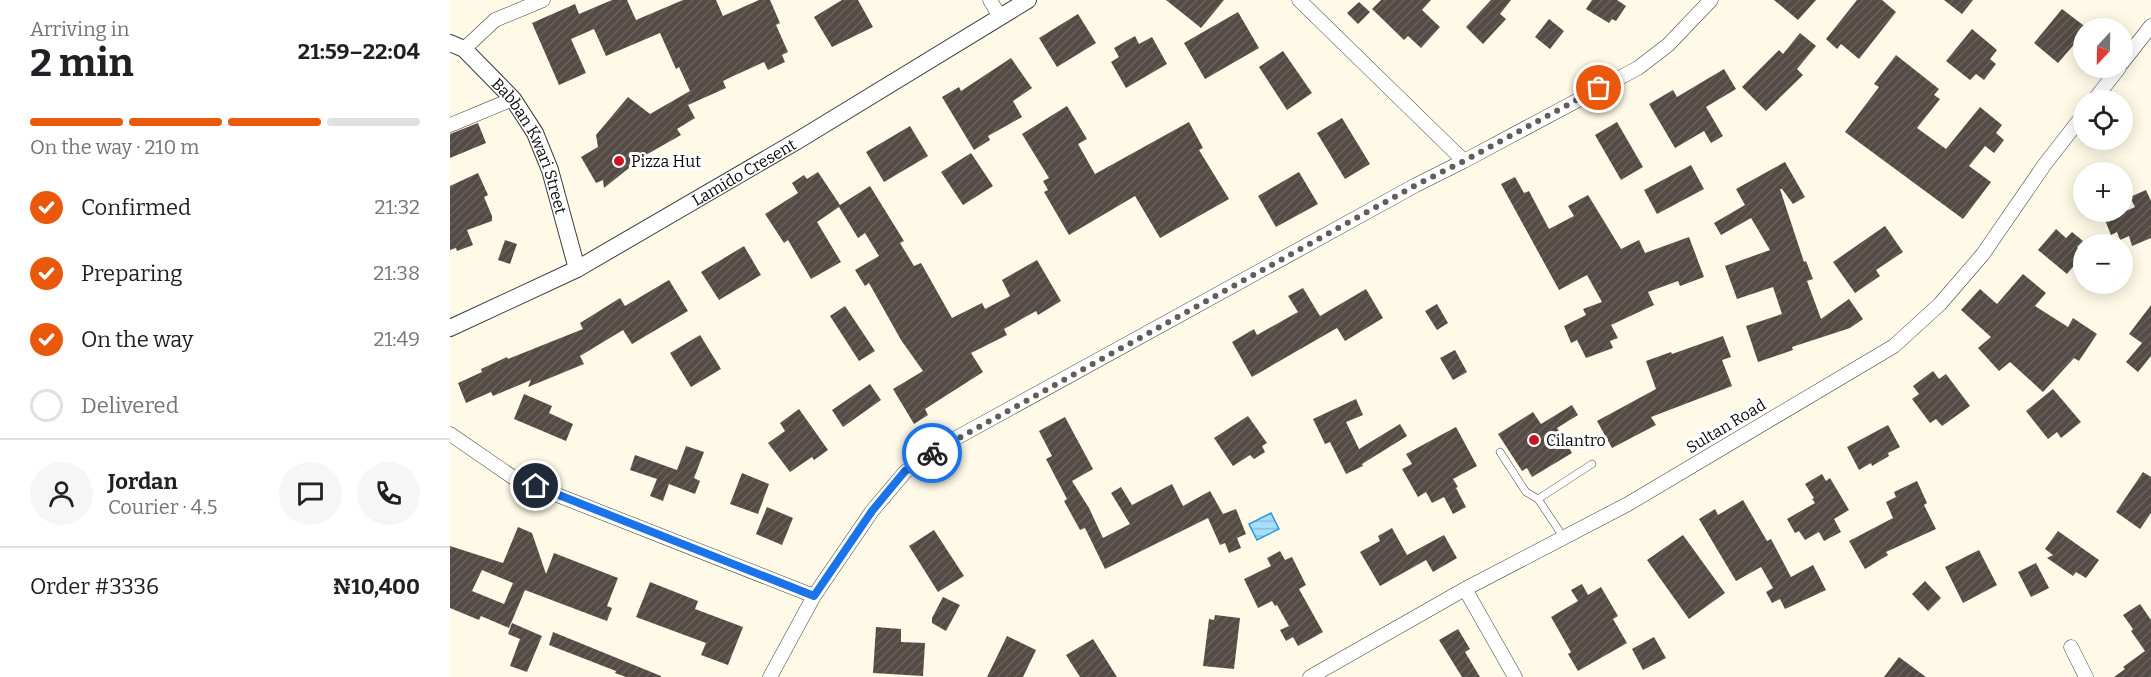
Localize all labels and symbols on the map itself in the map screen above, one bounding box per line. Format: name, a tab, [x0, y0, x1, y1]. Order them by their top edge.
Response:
north arrow	[2073, 18, 2133, 78]
pin	[1573, 62, 1624, 113]
street label: Babban Kwari Street	[488, 74, 571, 216]
street label: Lamido Cresent	[688, 134, 799, 210]
place label: Pizza Hut	[631, 152, 701, 171]
marker: Pizza Hut	[612, 154, 626, 168]
street label: Sultan Road	[1683, 395, 1770, 457]
courier	[902, 423, 962, 483]
place label: Cilantro	[1546, 431, 1606, 450]
marker: Cilantro	[1527, 433, 1541, 447]
pin	[510, 460, 561, 511]

